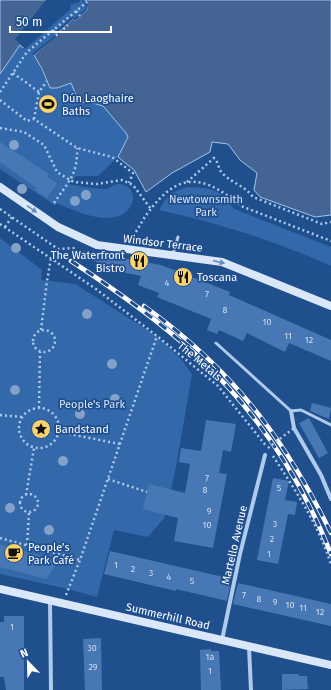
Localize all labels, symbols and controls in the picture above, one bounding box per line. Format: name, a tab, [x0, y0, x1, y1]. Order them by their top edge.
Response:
scale bar	[10, 8, 111, 34]
text: 50 m	[16, 15, 42, 29]
place label: Dún Laoghaire Baths	[62, 92, 134, 118]
sports icon: Dún Laoghaire Baths	[37, 93, 59, 115]
park label: Newtownsmith Park	[169, 193, 243, 219]
one-way arrow	[27, 205, 38, 213]
street label: Windsor Terrace	[122, 232, 204, 255]
place label: The Waterfront Bistro	[51, 249, 125, 275]
restaurant icon: The Waterfront Bistro	[128, 250, 150, 272]
one-way arrow	[212, 259, 225, 265]
restaurant icon: Toscana	[172, 266, 194, 288]
place label: Toscana	[197, 271, 237, 284]
house number: 4	[165, 278, 170, 288]
house number: 7	[205, 289, 209, 299]
house number: 8	[223, 305, 228, 315]
house number: 10	[263, 317, 271, 327]
house number: 11	[284, 331, 292, 341]
house number: 12	[305, 335, 313, 345]
street label: The Metals	[175, 339, 224, 384]
park label: People's Park	[59, 398, 125, 411]
place icon: Bandstand	[30, 418, 52, 440]
place label: Bandstand	[55, 423, 109, 436]
house number: 7	[205, 473, 209, 483]
house number: 5	[277, 483, 282, 493]
house number: 8	[203, 485, 208, 495]
street label: Martello Avenue	[219, 504, 250, 586]
house number: 9	[207, 506, 212, 516]
house number: 3	[273, 519, 277, 529]
house number: 10	[203, 520, 211, 530]
house number: 2	[270, 534, 274, 544]
place label: People’s Park Café	[28, 541, 74, 567]
cafe icon: People’s Park Café	[3, 542, 25, 564]
house number: 1	[267, 549, 271, 559]
house number: 1	[114, 560, 118, 570]
house number: 2	[131, 564, 135, 574]
house number: 3	[149, 568, 153, 578]
house number: 4	[167, 572, 172, 582]
house number: 5	[190, 576, 195, 586]
house number: 7	[242, 590, 246, 600]
house number: 8	[257, 594, 262, 604]
house number: 9	[273, 597, 278, 607]
house number: 10	[286, 600, 294, 610]
street label: Summerhill Road	[125, 601, 211, 632]
house number: 11	[299, 603, 307, 613]
house number: 12	[316, 607, 324, 617]
house number: 1	[10, 622, 14, 632]
north arrow	[8, 642, 48, 682]
house number: 30	[87, 643, 97, 653]
text: N	[18, 646, 30, 661]
house number: 1a	[206, 652, 214, 662]
house number: 29	[88, 662, 98, 672]
house number: 1	[208, 666, 212, 676]

